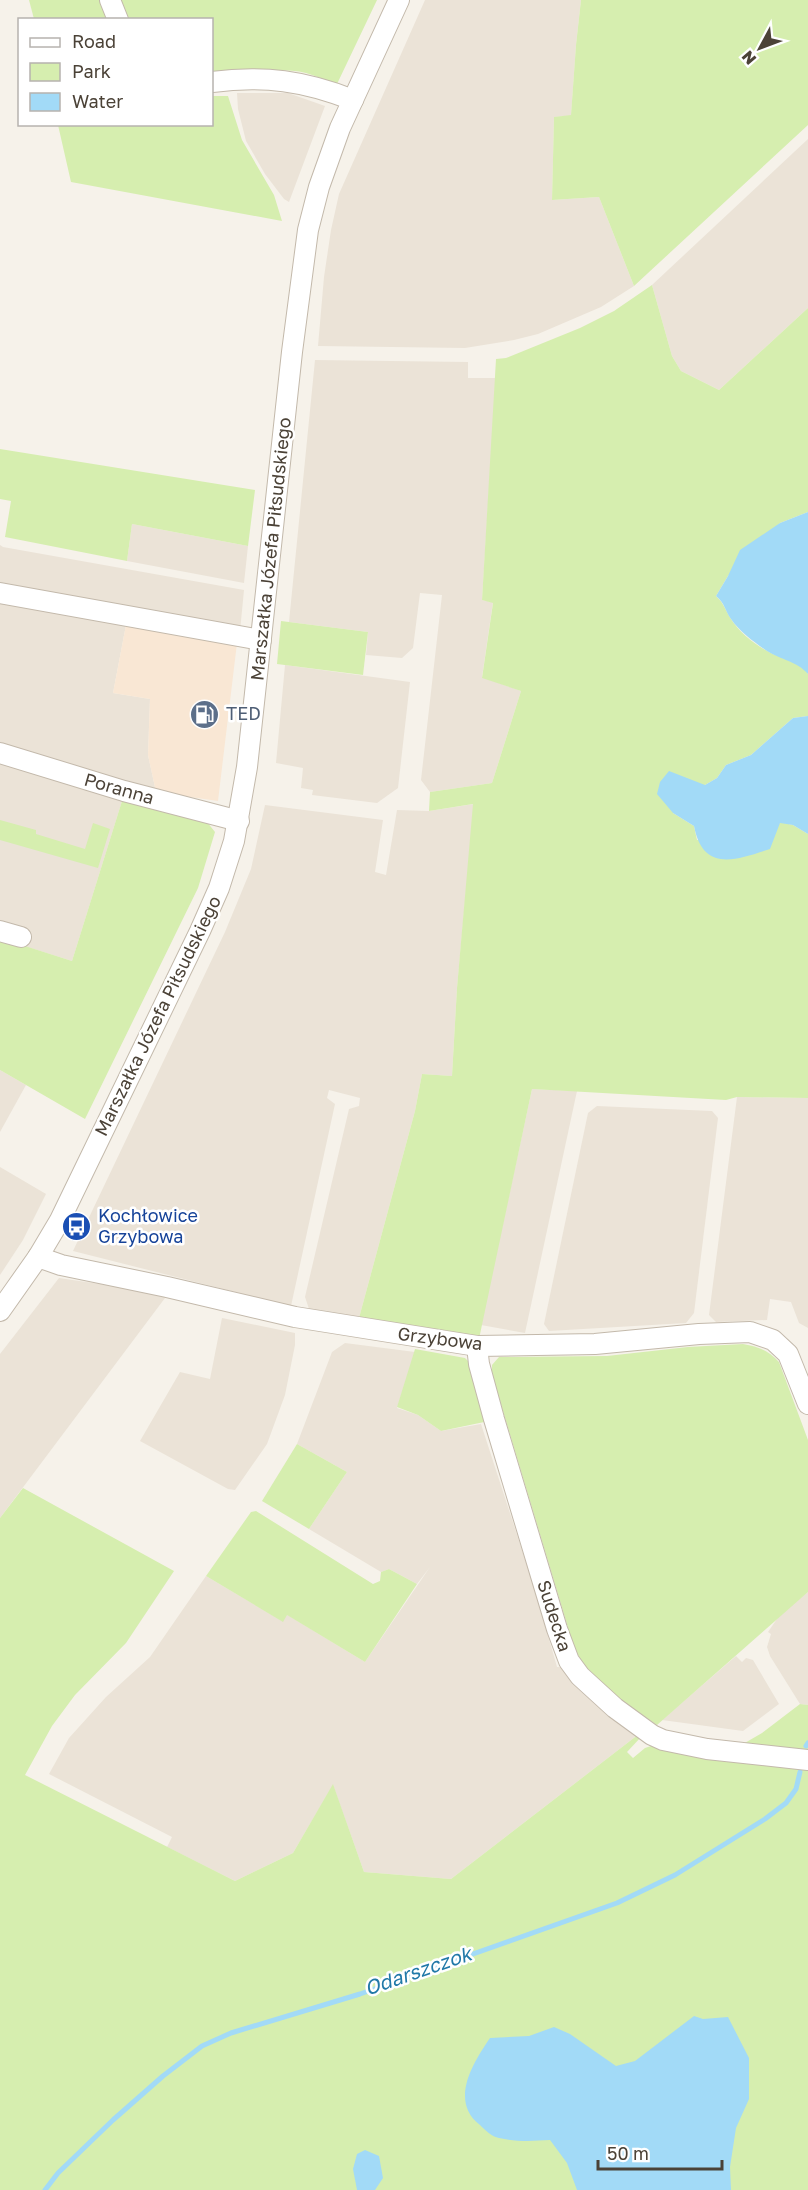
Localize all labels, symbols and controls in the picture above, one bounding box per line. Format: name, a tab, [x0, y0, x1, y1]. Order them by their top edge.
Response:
legend	[18, 18, 213, 126]
north arrow	[730, 18, 790, 78]
text: Road	[72, 30, 116, 52]
text: N	[737, 47, 760, 69]
text: Park	[72, 60, 111, 82]
text: Water	[72, 90, 123, 112]
street label: Marszałka Józefa Piłsudskiego	[245, 416, 295, 682]
fuel station icon: TED	[189, 698, 221, 730]
place label: TED	[226, 702, 261, 724]
street label: Poranna	[82, 768, 157, 808]
street label: Marszałka Józefa Piłsudskiego	[89, 892, 225, 1139]
place label: Kochłowice Grzybowa	[98, 1204, 198, 1247]
bus stop icon: Kochłowice Grzybowa	[61, 1210, 93, 1242]
street label: Grzybowa	[396, 1322, 484, 1354]
street label: Sudecka	[533, 1577, 577, 1654]
water label: Odarszczok	[361, 1940, 477, 2000]
scale bar	[598, 2133, 722, 2171]
text: 50 m	[607, 2142, 649, 2164]

